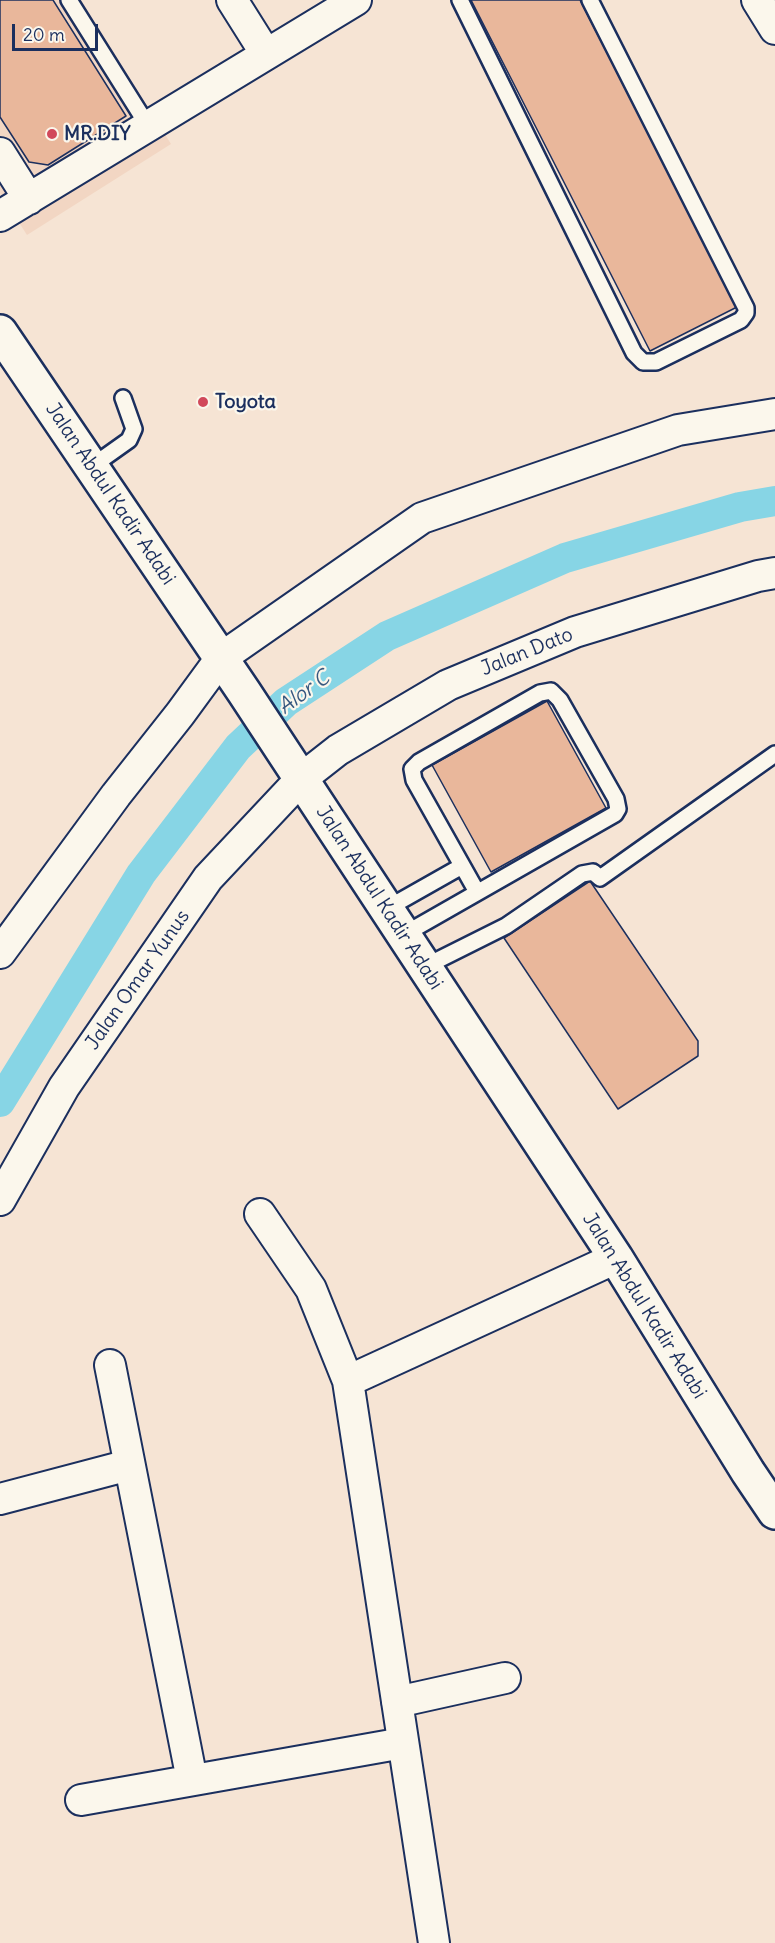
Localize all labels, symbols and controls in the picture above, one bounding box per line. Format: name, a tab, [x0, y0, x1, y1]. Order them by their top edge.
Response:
scale bar	[15, 12, 100, 50]
text: 20 m	[23, 23, 65, 46]
place label: MR.DIY	[64, 122, 131, 146]
marker: MR.DIY	[45, 127, 59, 141]
place label: Toyota	[215, 390, 276, 414]
marker: Toyota	[196, 395, 210, 409]
street label: Jalan Abdul Kadir Adabi	[40, 398, 180, 590]
street label: Jalan Dato	[477, 623, 577, 681]
water label: Alor C	[273, 666, 335, 720]
street label: Jalan Abdul Kadir Adabi	[310, 801, 448, 995]
street label: Jalan Omar Yunus	[81, 906, 195, 1054]
street label: Jalan Abdul Kadir Adabi	[577, 1209, 711, 1403]

